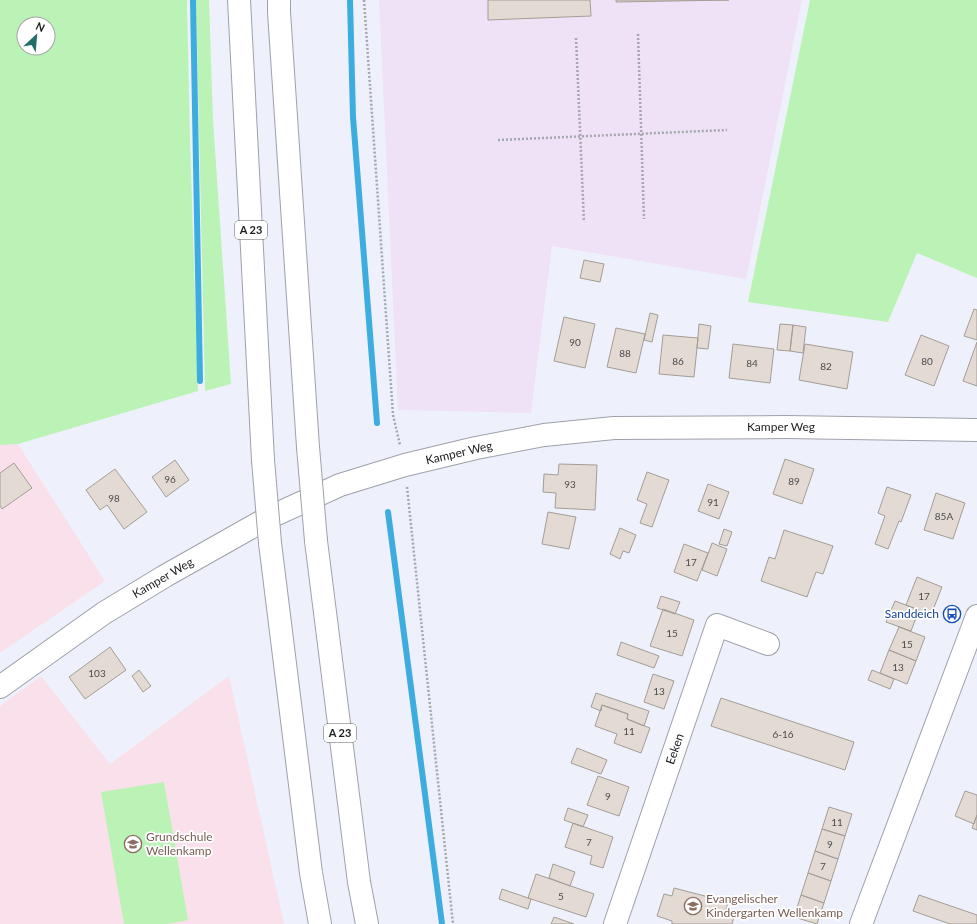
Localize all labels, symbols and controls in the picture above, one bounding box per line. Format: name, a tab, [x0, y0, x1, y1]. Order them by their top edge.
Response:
north arrow	[16, 16, 56, 56]
text: N	[34, 19, 47, 34]
road number: A 23	[235, 221, 267, 239]
house number: 90	[569, 336, 581, 348]
house number: 88	[619, 347, 631, 359]
house number: 86	[672, 355, 684, 367]
house number: 80	[921, 355, 933, 367]
house number: 84	[746, 357, 758, 369]
house number: 82	[820, 360, 832, 372]
street label: Kamper Weg	[747, 419, 815, 434]
street label: Kamper Weg	[424, 438, 494, 467]
house number: 96	[164, 473, 176, 485]
house number: 89	[788, 475, 800, 487]
house number: 93	[564, 478, 576, 490]
house number: 98	[108, 492, 120, 504]
house number: 91	[707, 496, 719, 508]
house number: 85A	[935, 510, 953, 522]
street label: Kamper Weg	[129, 554, 196, 601]
house number: 17	[685, 556, 697, 568]
house number: 17	[918, 590, 930, 602]
bus stop icon: Sanddeich	[942, 604, 962, 624]
place label: Sanddeich	[885, 606, 939, 621]
house number: 15	[666, 627, 678, 639]
house number: 15	[901, 638, 913, 650]
house number: 13	[892, 661, 904, 673]
house number: 103	[88, 667, 106, 679]
house number: 13	[653, 685, 665, 697]
road number: A 23	[324, 724, 356, 742]
house number: 11	[623, 725, 635, 737]
house number: 6-16	[772, 728, 794, 740]
street label: Eeken	[662, 731, 687, 766]
house number: 9	[605, 790, 611, 802]
house number: 11	[831, 816, 843, 828]
place label: Grundschule Wellenkamp	[146, 829, 213, 858]
school or university icon: Grundschule Wellenkamp	[123, 834, 143, 854]
house number: 7	[586, 836, 592, 848]
house number: 9	[827, 838, 833, 850]
house number: 7	[820, 860, 826, 872]
house number: 5	[558, 890, 564, 902]
place label: Evangelischer Kindergarten Wellenkamp	[706, 891, 843, 920]
school or university icon: Evangelischer Kindergarten Wellenkamp	[683, 896, 703, 916]

